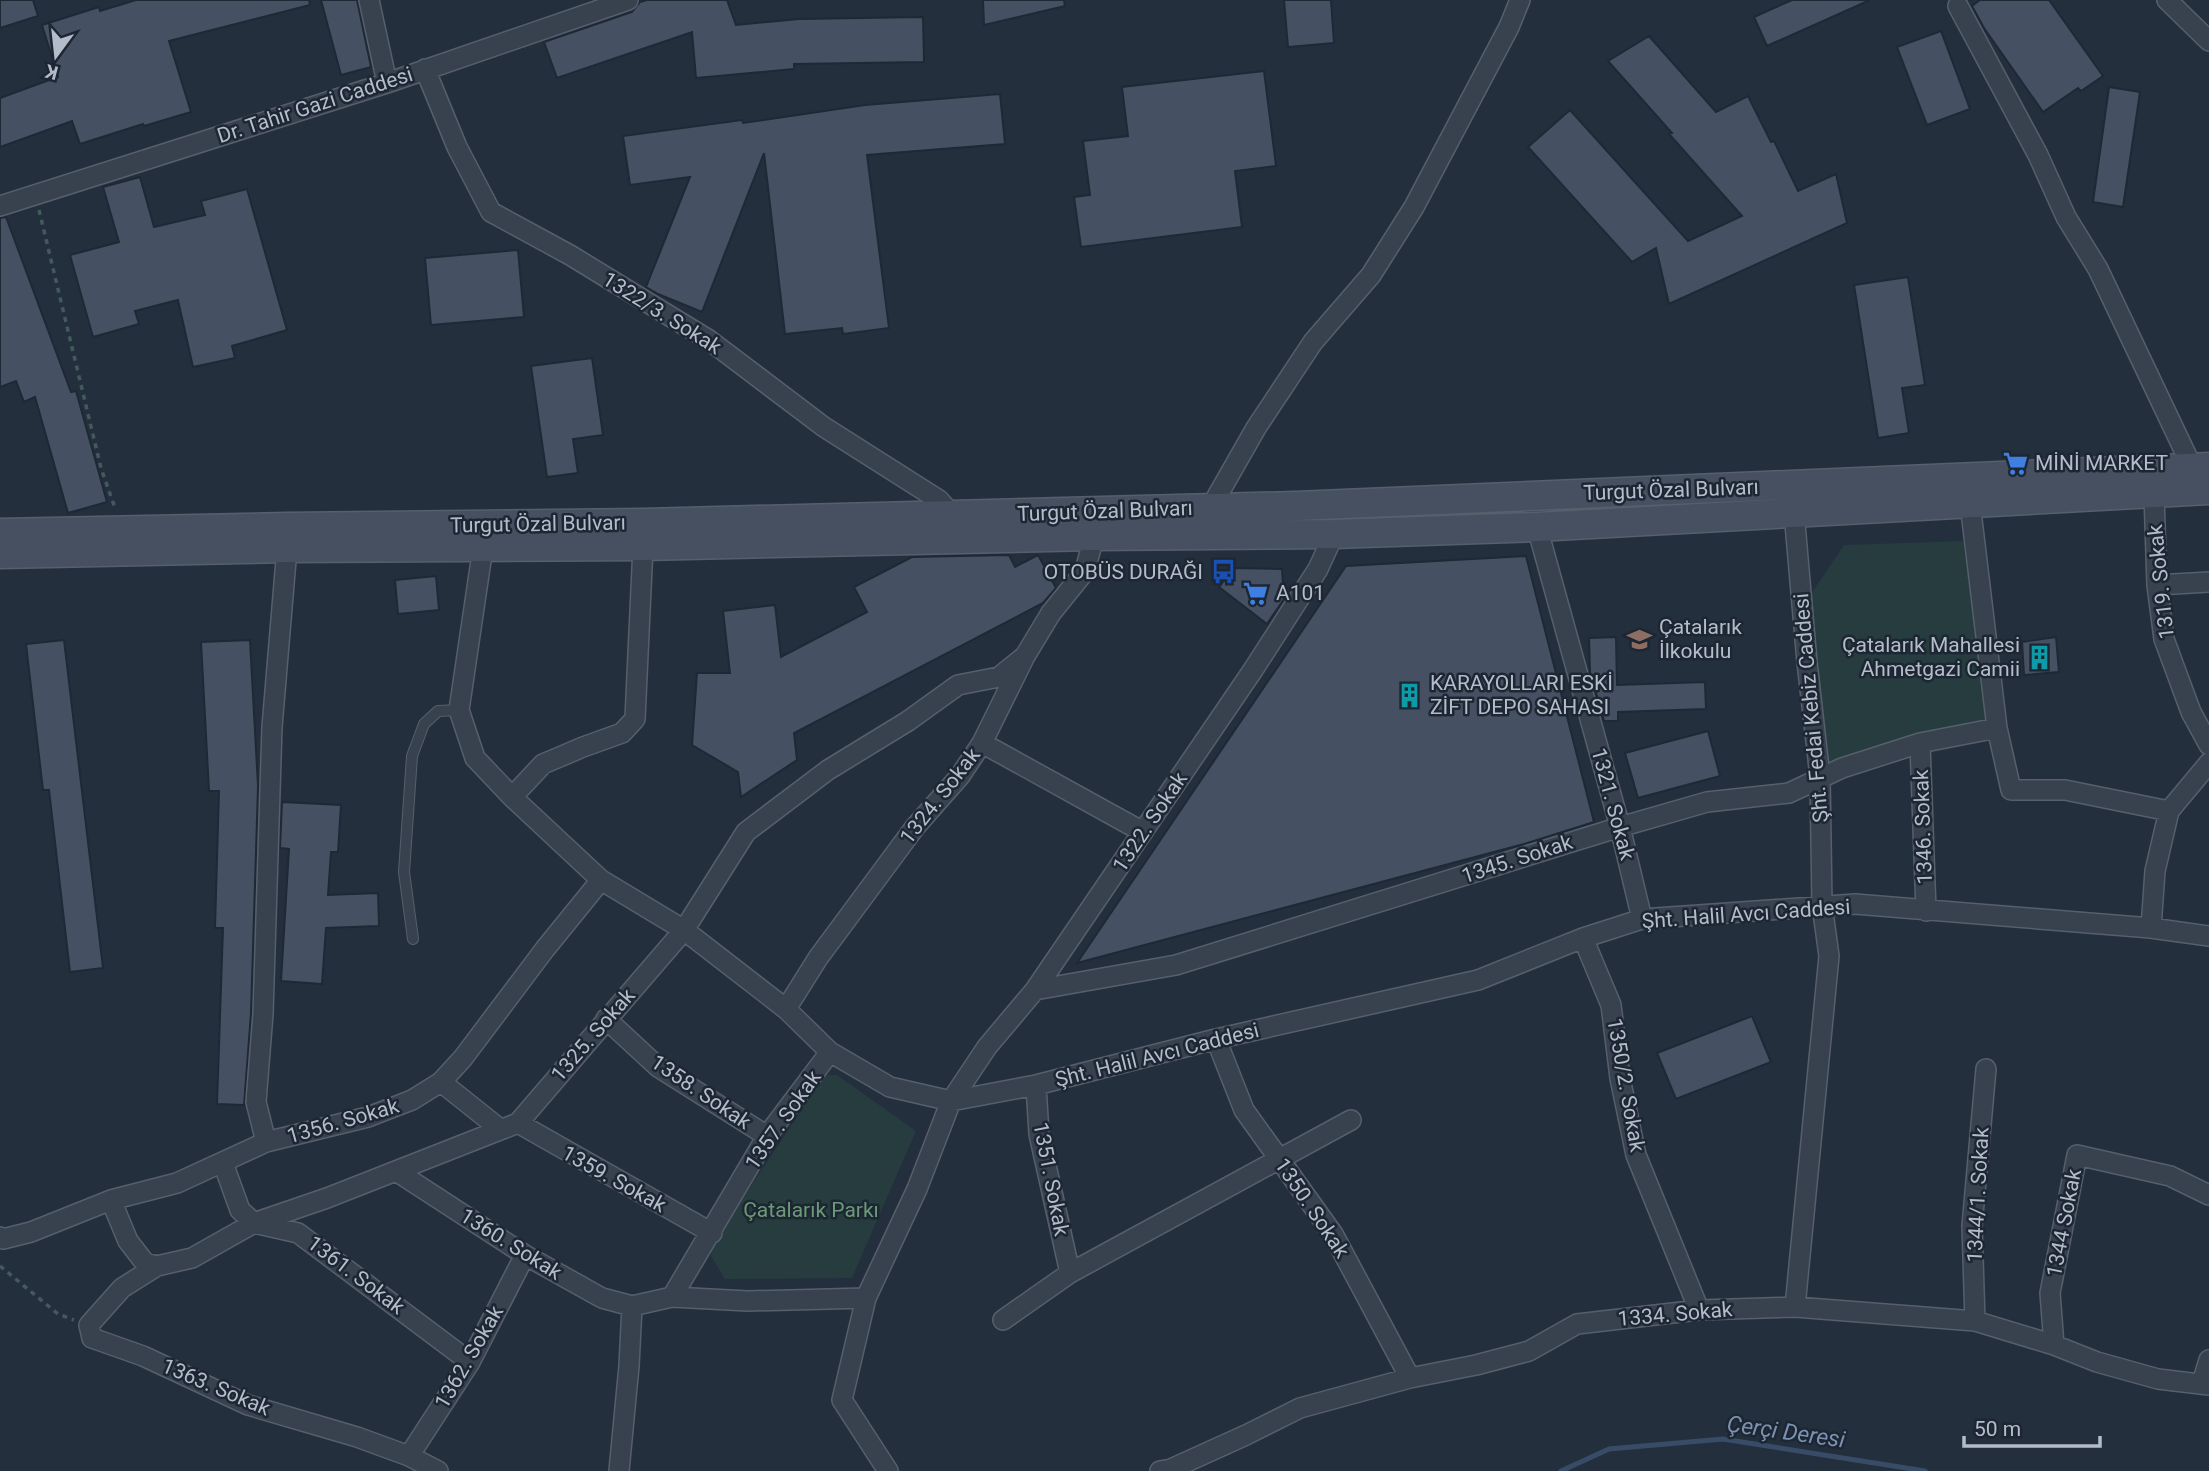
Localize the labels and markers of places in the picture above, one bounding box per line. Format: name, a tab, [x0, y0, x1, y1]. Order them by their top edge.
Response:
supermarket icon: MİNİ MARKET	[2001, 449, 2029, 477]
place label: MİNİ MARKET	[2035, 451, 2168, 475]
bus stop icon: OTOBÜS DURAĞI	[1209, 558, 1237, 586]
place label: OTOBÜS DURAĞI	[1044, 560, 1203, 584]
supermarket icon: A101	[1242, 579, 1270, 607]
place label: A101	[1276, 581, 1325, 605]
place label: Çatalarık İlkokulu	[1659, 615, 1742, 663]
school or university icon: Çatalarık İlkokulu	[1625, 625, 1653, 653]
place label: Çatalarık Mahallesi Ahmetgazi Camii	[1842, 633, 2020, 681]
building icon: Çatalarık Mahallesi Ahmetgazi Camii	[2026, 643, 2054, 671]
place label: KARAYOLLARI ESKİ ZİFT DEPO SAHASI	[1430, 671, 1613, 719]
building icon: KARAYOLLARI ESKİ ZİFT DEPO SAHASI	[1396, 681, 1424, 709]

